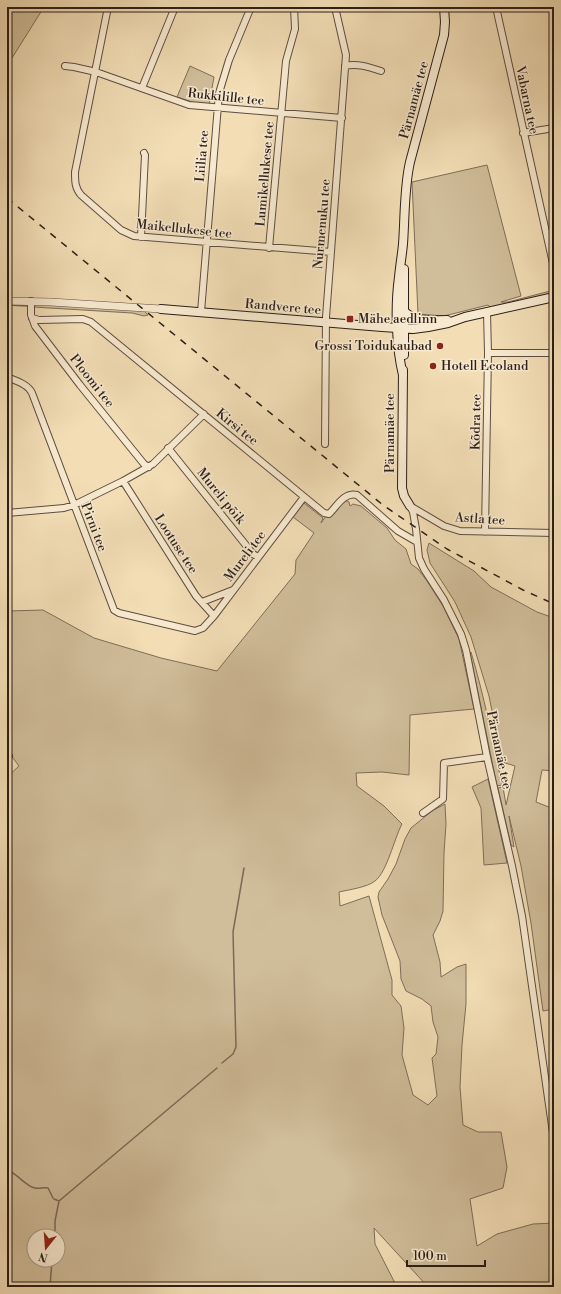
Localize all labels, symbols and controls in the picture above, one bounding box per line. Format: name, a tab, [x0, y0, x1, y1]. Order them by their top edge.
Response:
street label: Pärnamäe tee	[396, 59, 432, 141]
street label: Vabarna tee	[512, 64, 542, 136]
street label: Rukkilille tee	[187, 85, 266, 109]
street label: Lumikellukese tee	[252, 120, 278, 227]
street label: Liilia tee	[192, 129, 212, 183]
street label: Nurmenuku tee	[310, 178, 334, 270]
street label: Maikellukese tee	[135, 216, 233, 242]
street label: Randvere tee	[244, 296, 322, 318]
place label: Mähe aedlinn	[358, 311, 437, 327]
marker: Mähe aedlinn	[345, 314, 355, 324]
place label: Grossi Toidukaubad	[314, 338, 433, 354]
marker: Grossi Toidukaubad	[435, 341, 445, 351]
street label: Ploomi tee	[66, 351, 118, 411]
place label: Hotell Ecoland	[441, 358, 529, 374]
marker: Hotell Ecoland	[428, 361, 438, 371]
street label: Pärnamäe tee	[382, 393, 398, 473]
street label: Kõdra tee	[468, 393, 484, 450]
street label: Kirsi tee	[213, 405, 262, 449]
street label: Mureli põik	[193, 465, 249, 528]
street label: Pirni tee	[77, 500, 111, 554]
street label: Astla tee	[453, 509, 506, 529]
street label: Lootuse tee	[151, 511, 201, 577]
street label: Mureli tee	[221, 527, 270, 585]
street label: Pärnamäe tee	[483, 709, 515, 791]
north arrow	[26, 1228, 66, 1268]
scale bar	[407, 1242, 485, 1268]
text: N	[37, 1249, 50, 1265]
text: 100 m	[413, 1249, 447, 1264]

